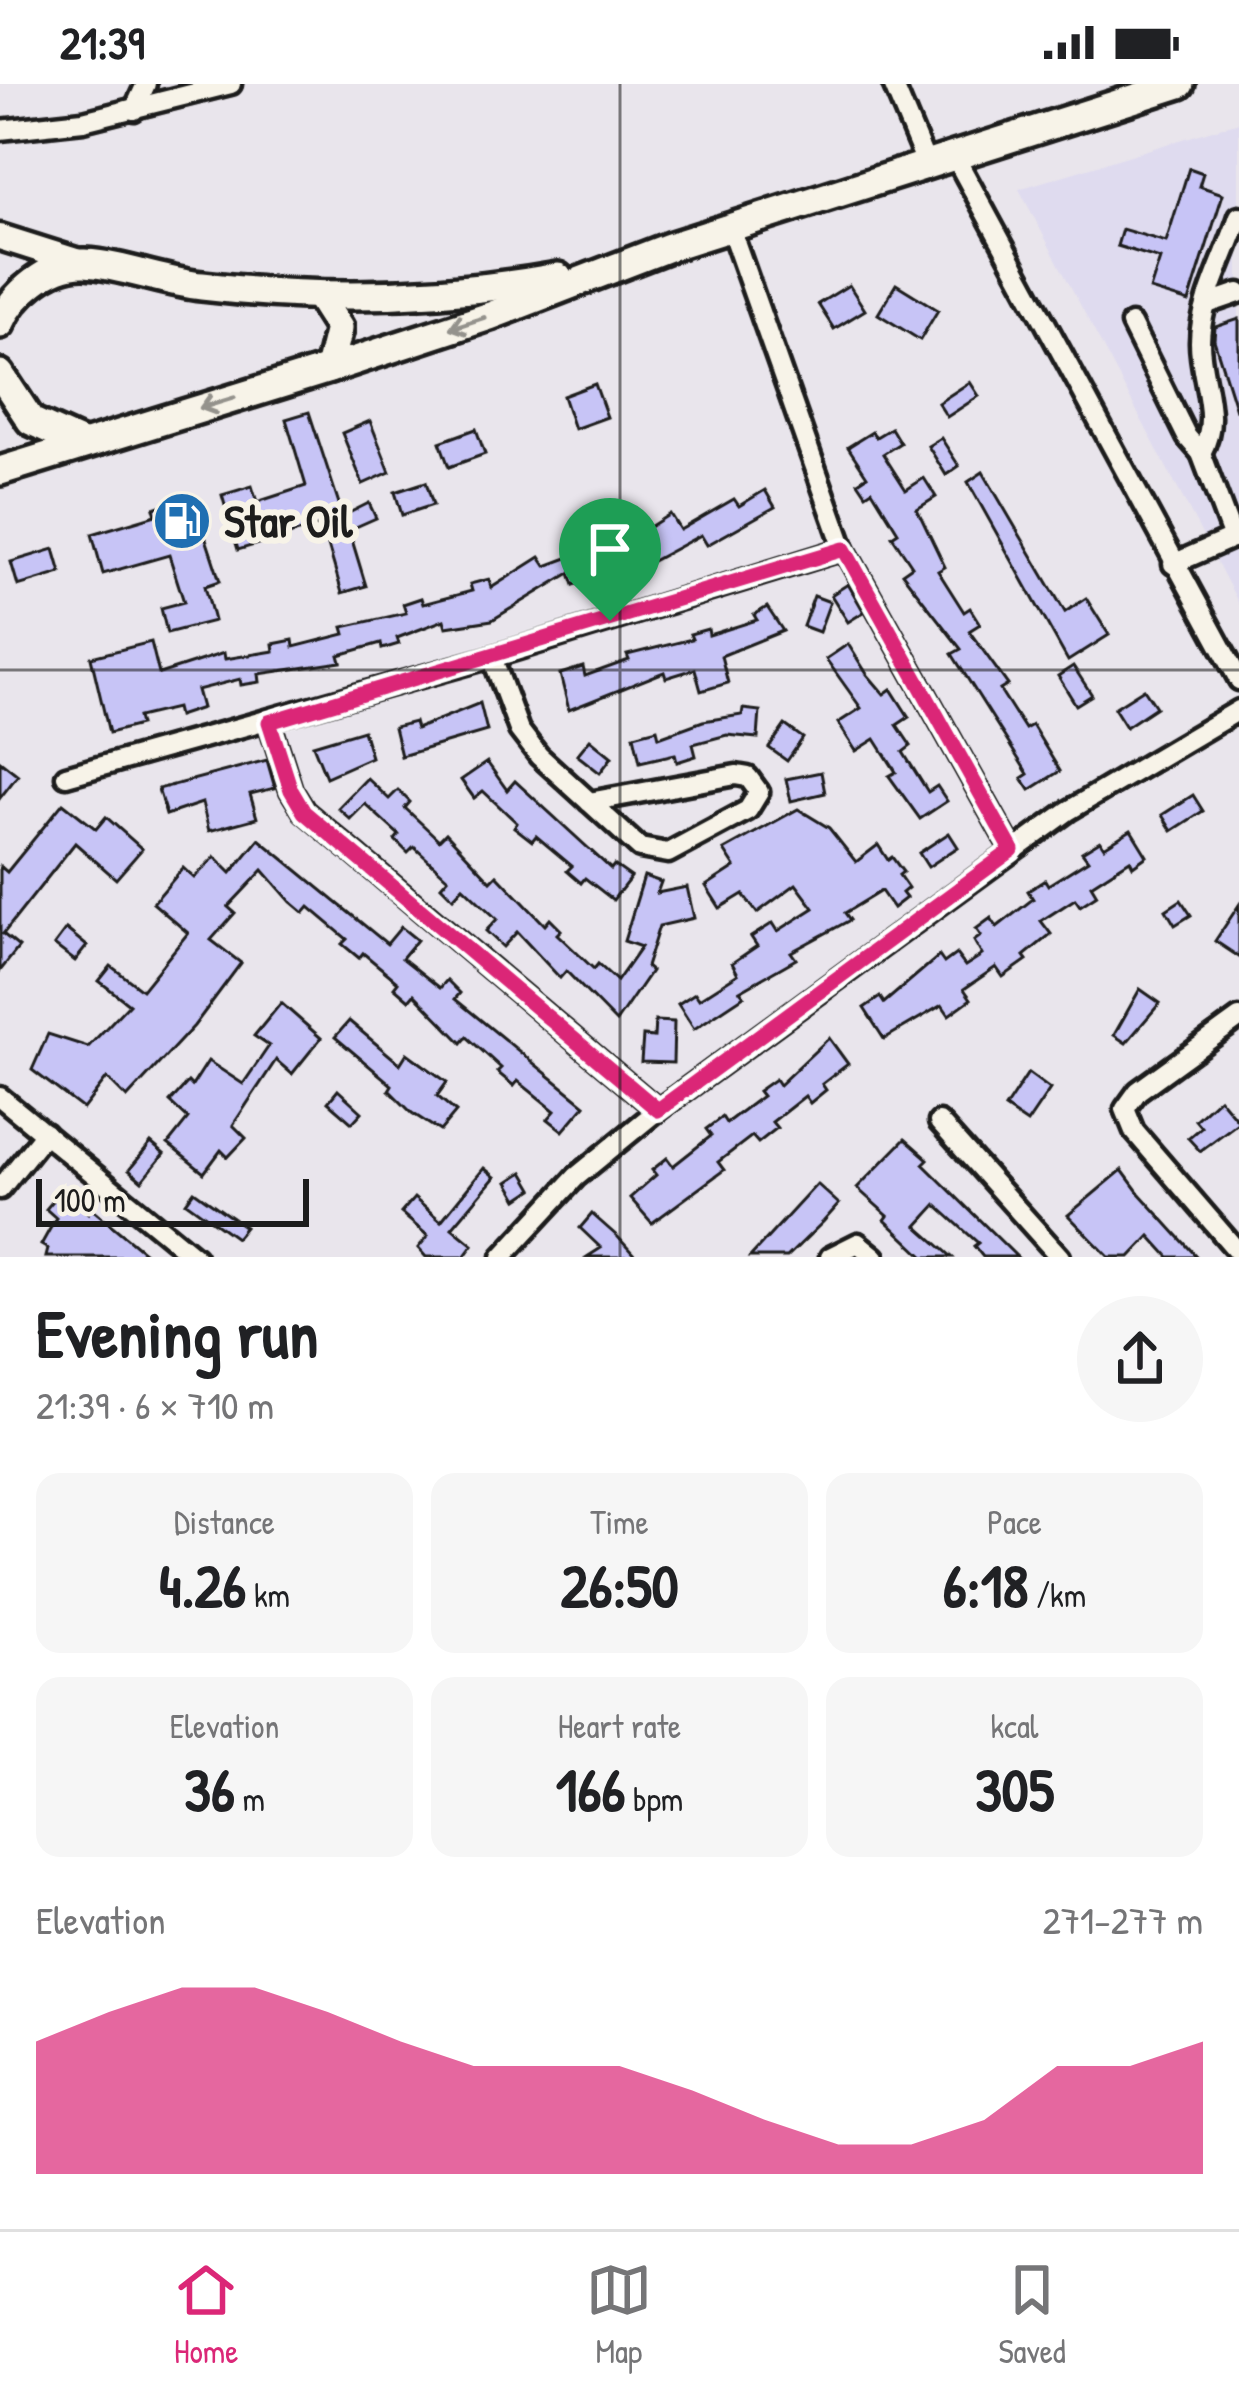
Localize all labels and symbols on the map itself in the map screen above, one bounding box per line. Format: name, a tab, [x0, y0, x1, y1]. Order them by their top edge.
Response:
one-way arrow	[449, 314, 487, 336]
one-way arrow	[199, 393, 237, 415]
fuel station icon: Star Oil	[151, 490, 213, 552]
place label: Star Oil	[224, 490, 354, 551]
pin	[559, 498, 661, 621]
scale bar	[36, 1173, 309, 1226]

